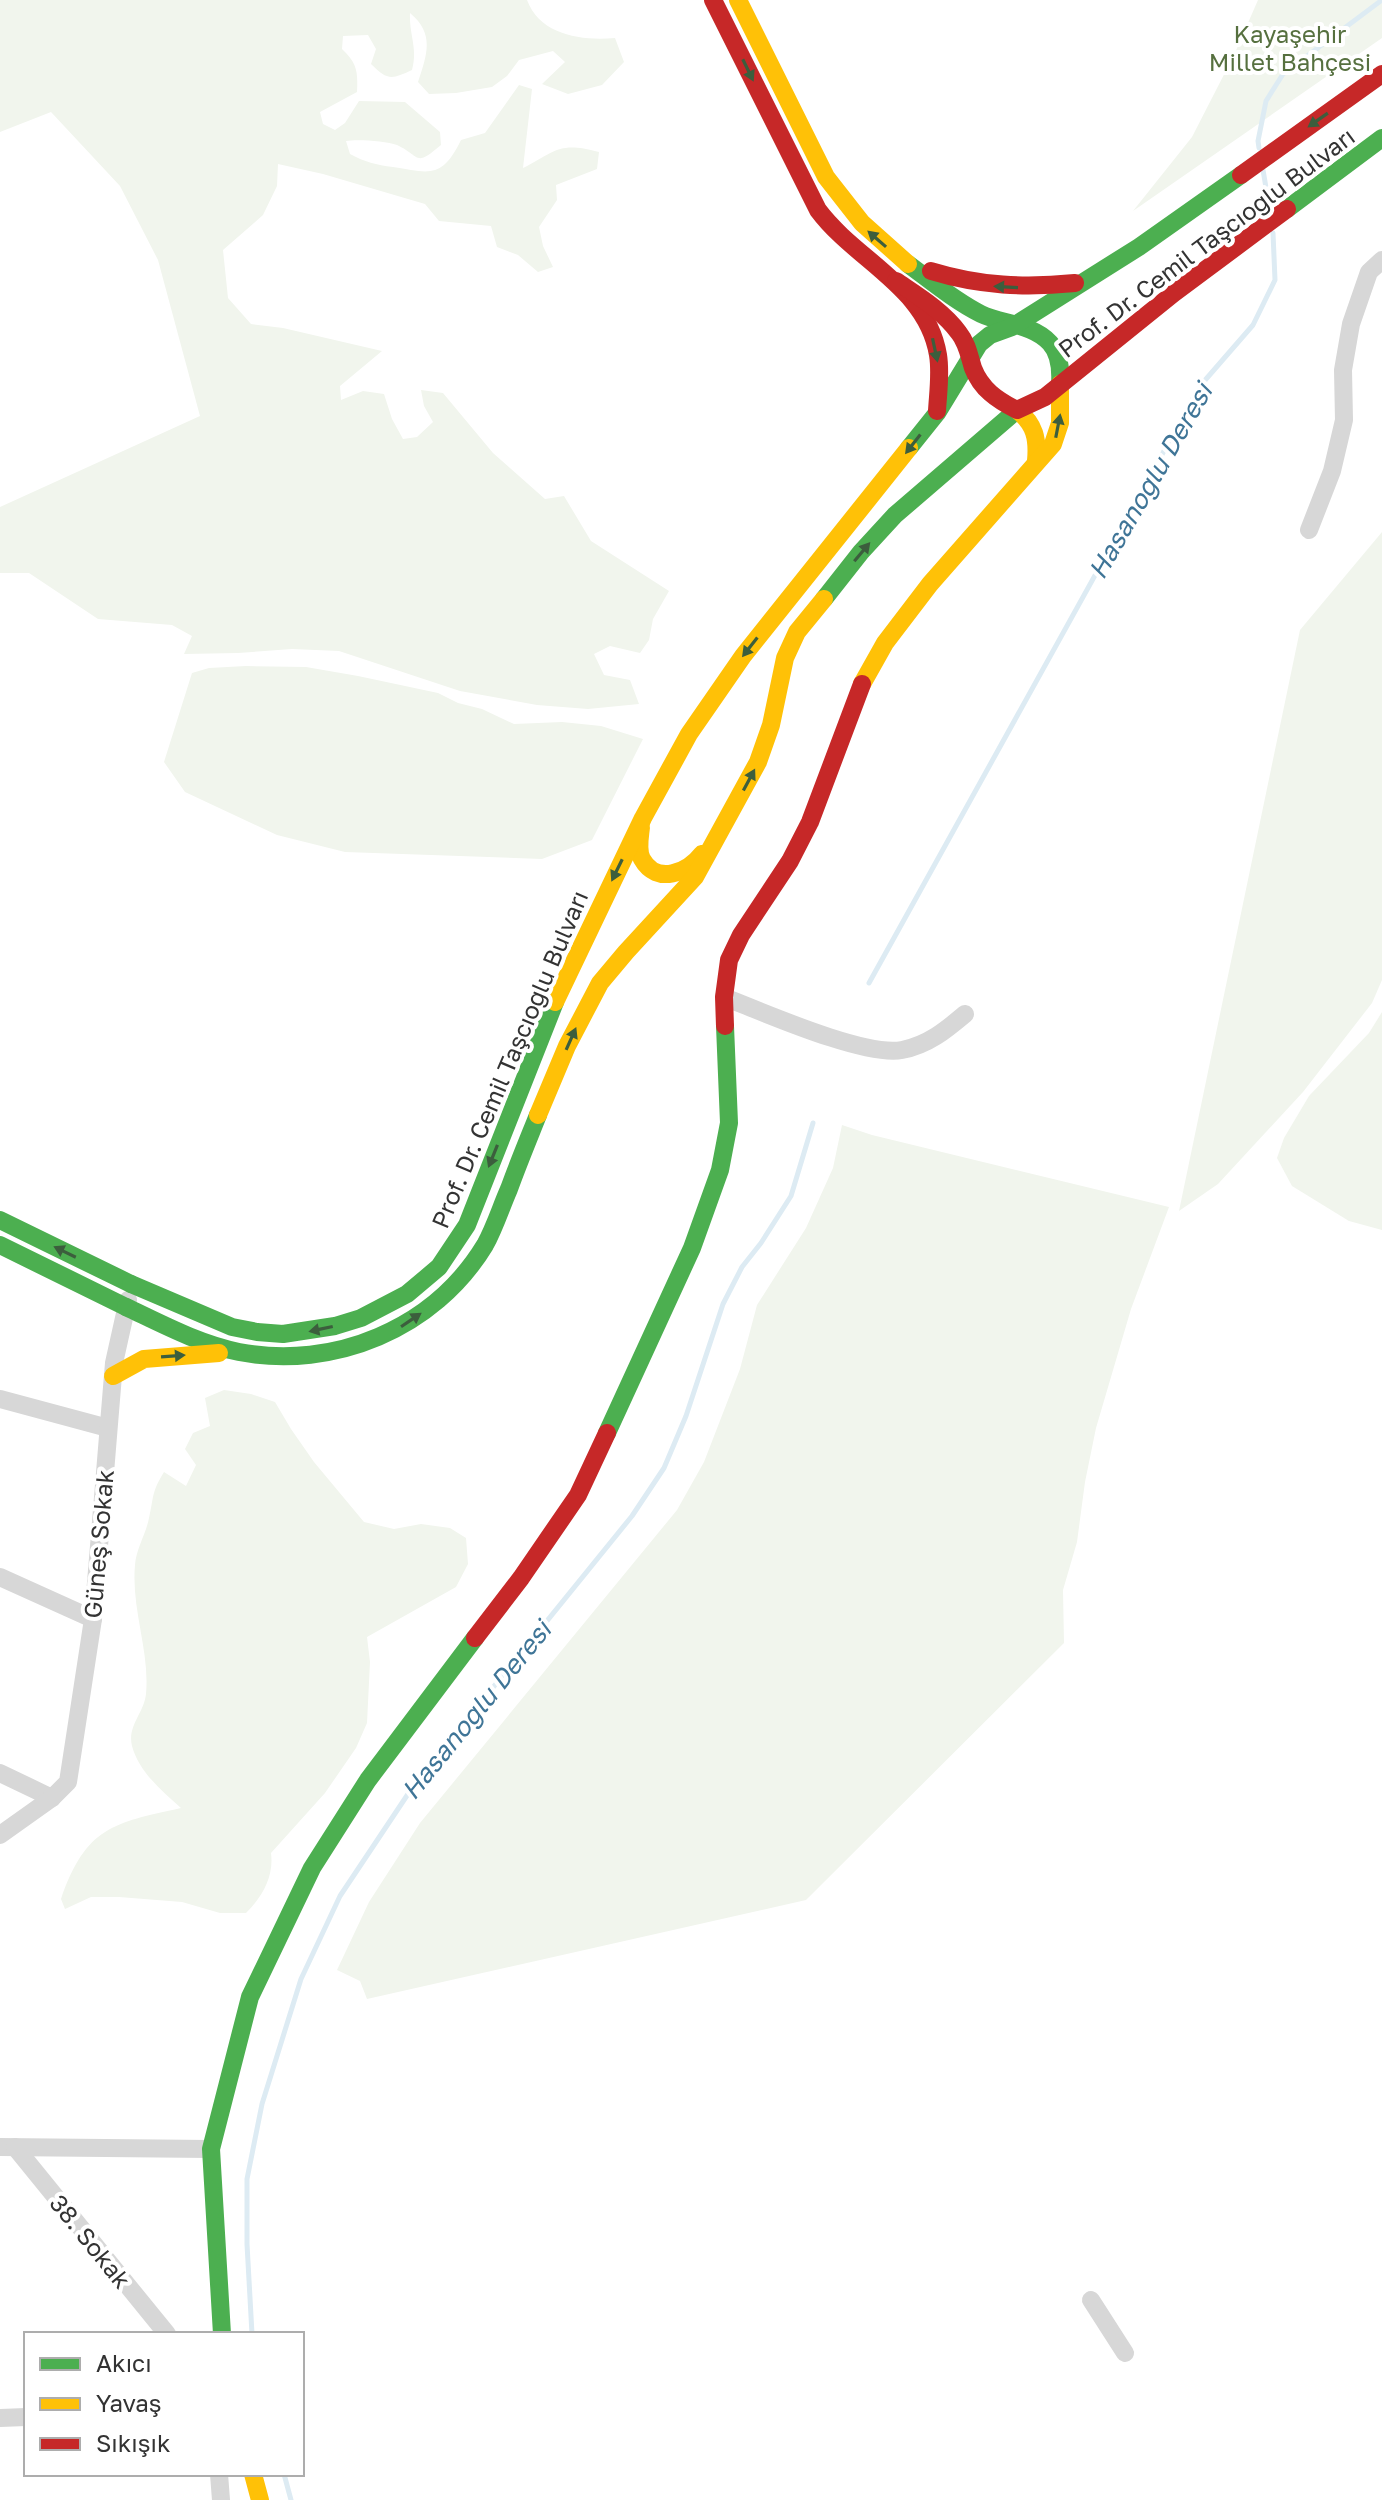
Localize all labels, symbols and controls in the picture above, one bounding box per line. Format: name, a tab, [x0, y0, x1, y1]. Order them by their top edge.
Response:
park label: Kayaşehir Millet Bahçesi	[1209, 19, 1371, 76]
one-way arrow	[741, 58, 754, 81]
one-way arrow	[1308, 111, 1329, 127]
street label: Prof. Dr. Cemil Taşcıoğlu Bulvarı	[1052, 121, 1360, 363]
one-way arrow	[868, 231, 888, 248]
one-way arrow	[993, 280, 1018, 293]
one-way arrow	[929, 338, 942, 363]
water label: Hasanoğlu Deresi	[1082, 375, 1220, 584]
one-way arrow	[1052, 413, 1064, 438]
one-way arrow	[905, 434, 921, 454]
one-way arrow	[853, 542, 870, 562]
one-way arrow	[742, 637, 759, 657]
one-way arrow	[741, 769, 755, 791]
one-way arrow	[610, 858, 624, 881]
street label: Prof. Dr. Cemil Taşcıoğlu Bulvarı	[425, 886, 593, 1232]
one-way arrow	[564, 1027, 578, 1050]
one-way arrow	[487, 1144, 500, 1168]
one-way arrow	[54, 1245, 77, 1259]
one-way arrow	[401, 1313, 422, 1328]
one-way arrow	[309, 1323, 334, 1335]
one-way arrow	[161, 1349, 186, 1362]
street label: Güneş Sokak	[77, 1468, 119, 1620]
water label: Hasanoğlu Deresi	[395, 1612, 559, 1805]
street label: 38. Sokak	[44, 2188, 138, 2294]
legend	[24, 2332, 304, 2476]
text: Akıcı	[96, 2348, 152, 2377]
text: Yavaş	[96, 2388, 162, 2417]
text: Sıkışık	[96, 2428, 171, 2457]

